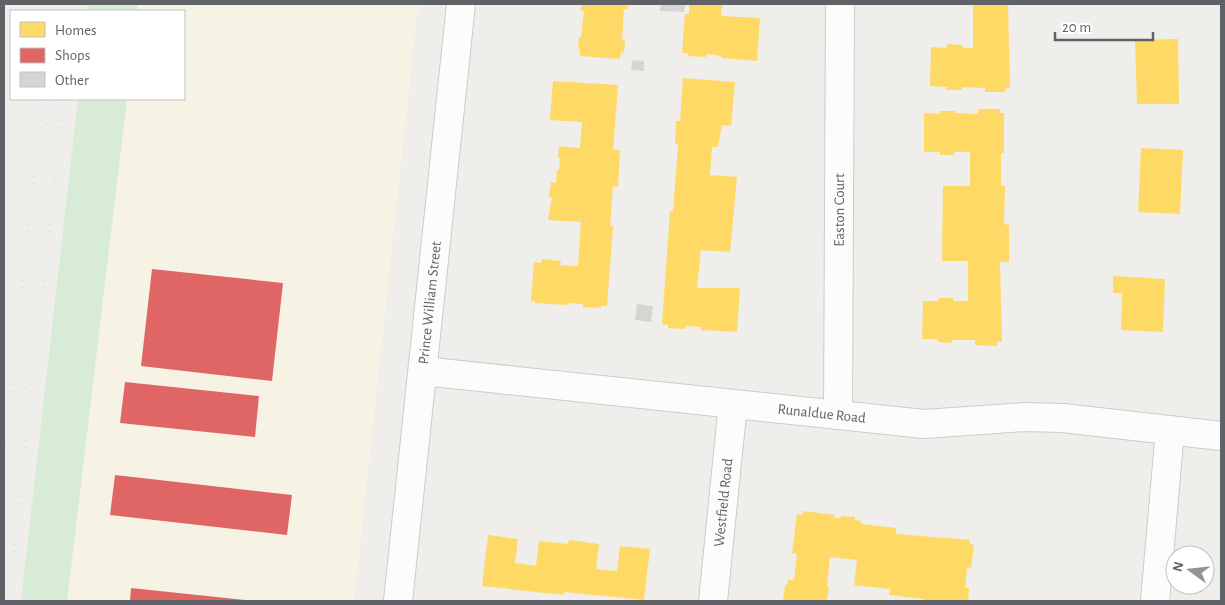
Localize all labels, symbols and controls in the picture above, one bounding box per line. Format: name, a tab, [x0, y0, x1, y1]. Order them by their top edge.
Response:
legend	[10, 10, 185, 100]
scale bar	[1055, 10, 1152, 42]
text: 20 m	[1062, 20, 1091, 35]
text: Homes	[55, 23, 97, 38]
text: Shops	[55, 48, 90, 63]
text: Other	[55, 73, 89, 88]
street label: Easton Court	[832, 173, 847, 247]
street label: Prince William Street	[416, 240, 444, 365]
street label: Runaldue Road	[777, 402, 867, 426]
street label: Westfield Road	[712, 457, 735, 548]
north arrow	[1165, 545, 1215, 595]
text: N	[1170, 560, 1186, 573]

